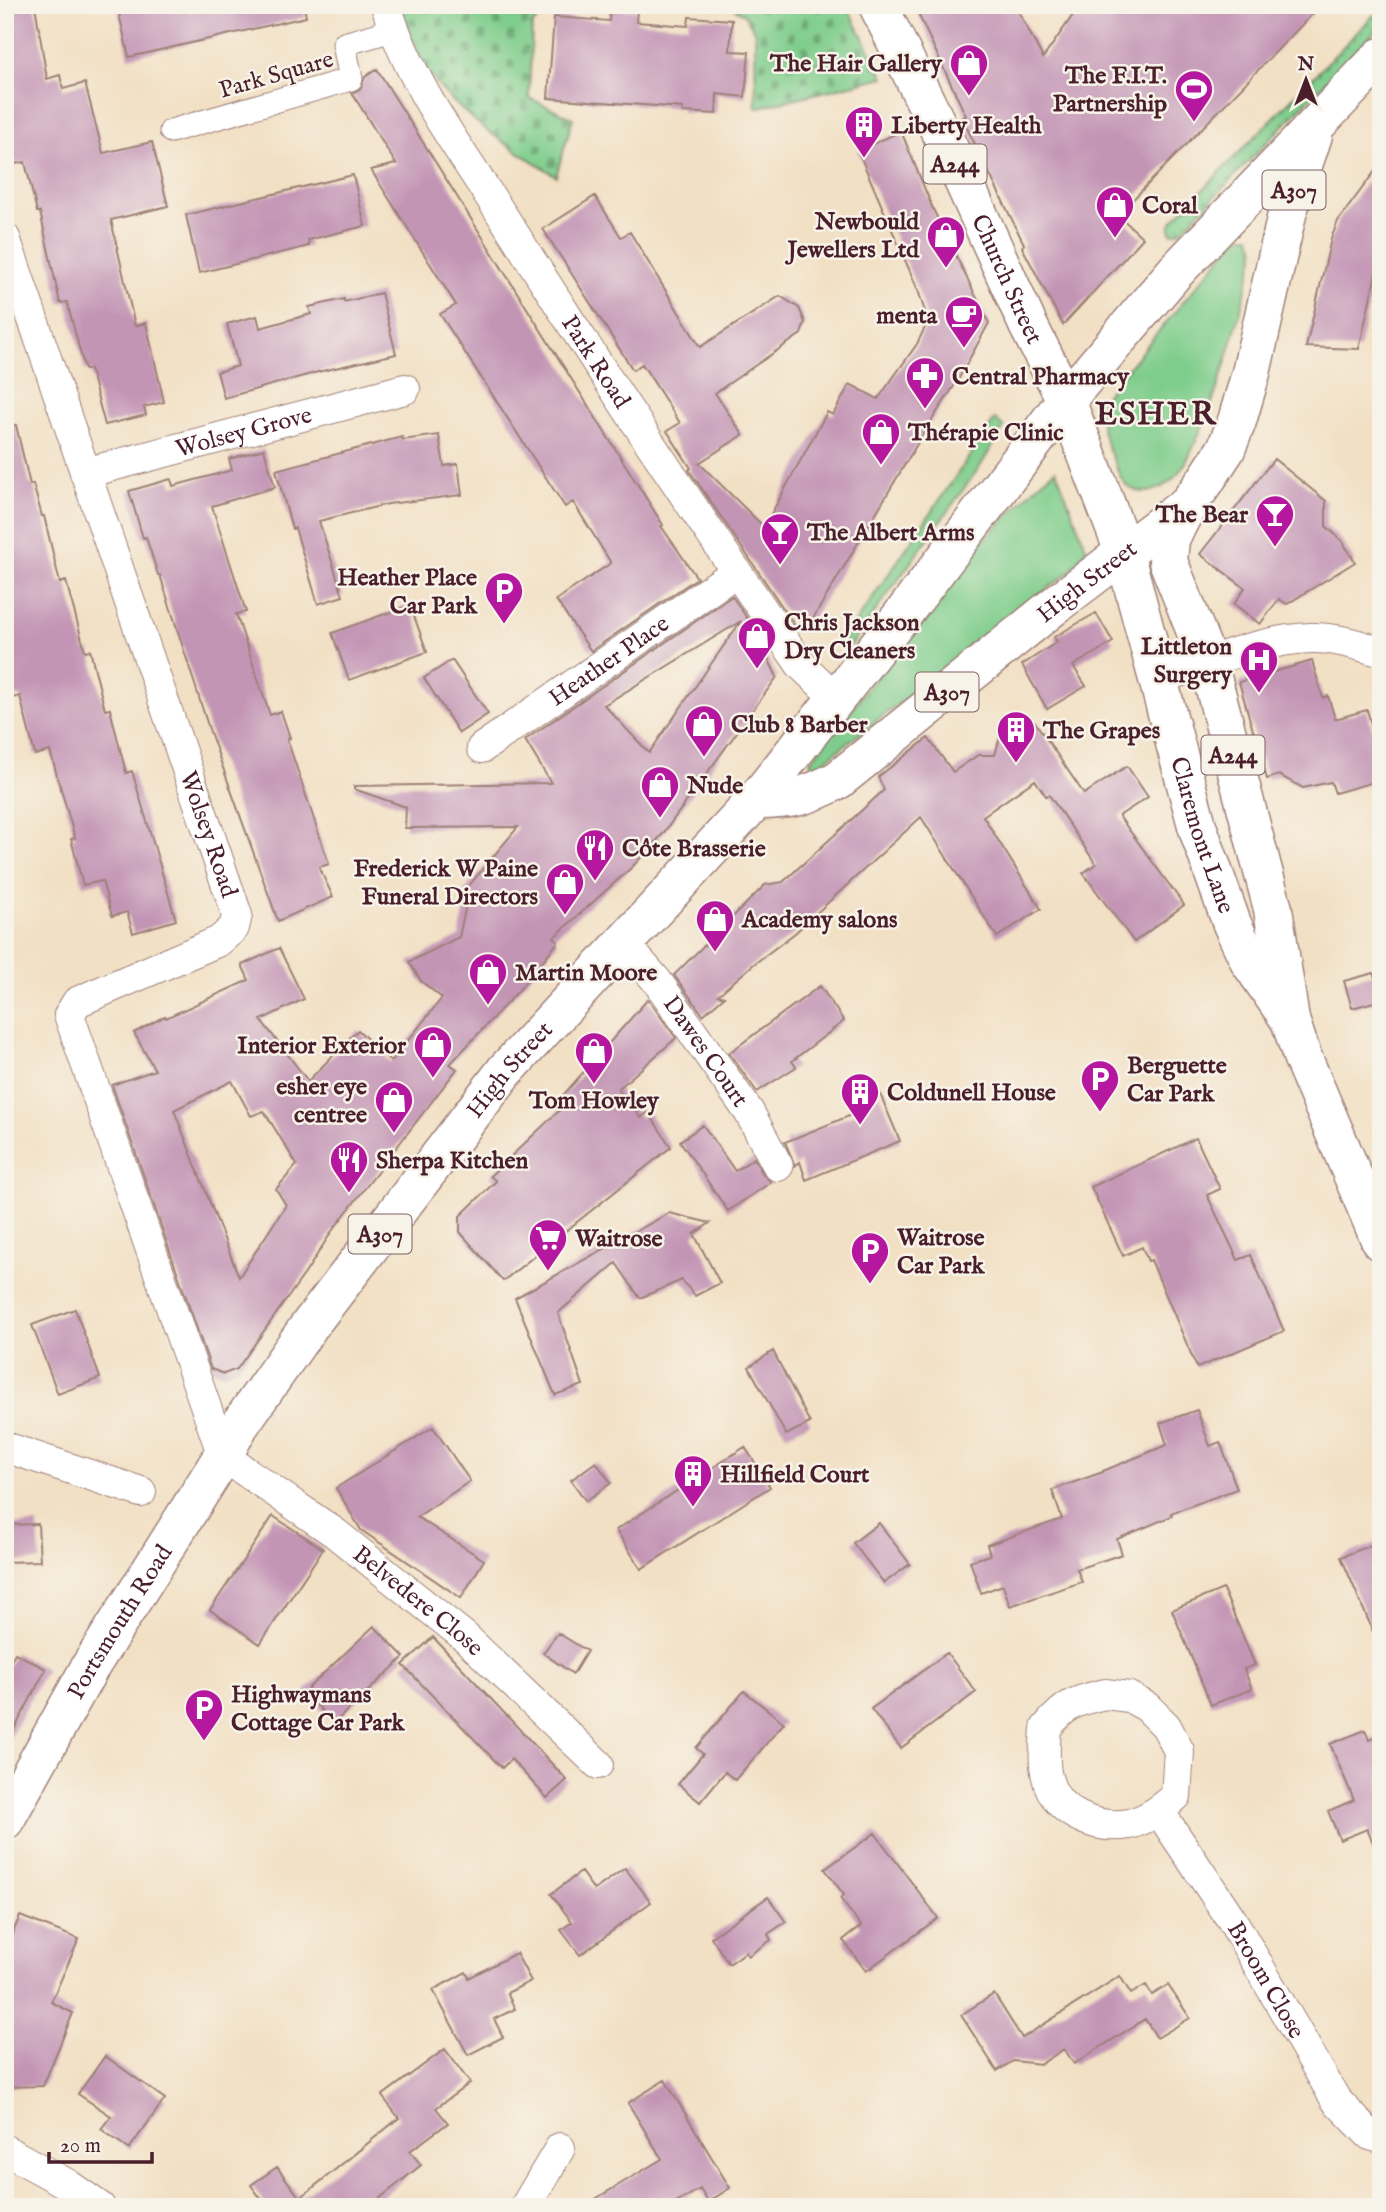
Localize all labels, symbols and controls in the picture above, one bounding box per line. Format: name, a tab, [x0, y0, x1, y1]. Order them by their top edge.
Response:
shop icon: The Hair Gallery	[948, 42, 990, 97]
street label: Park Square	[216, 44, 337, 107]
north arrow	[1270, 46, 1340, 116]
place label: The Hair Gallery	[769, 49, 943, 80]
text: N	[1297, 53, 1315, 77]
place label: The F.I.T. Partnership	[1053, 61, 1167, 120]
sports icon: The F.I.T. Partnership	[1173, 68, 1215, 123]
building icon: Liberty Health	[843, 104, 885, 159]
place label: Liberty Health	[891, 111, 1042, 142]
road number: A244	[923, 144, 986, 183]
road number: A307	[1262, 170, 1326, 210]
shop icon: Coral	[1094, 184, 1136, 239]
place label: Coral	[1142, 191, 1198, 222]
place label: Newbould Jewellers Ltd	[784, 207, 920, 266]
street label: Church Street	[963, 210, 1049, 350]
shop icon: Newbould Jewellers Ltd	[925, 214, 967, 269]
cafe icon: menta	[943, 294, 985, 349]
place label: menta	[876, 301, 938, 332]
street label: Park Road	[553, 310, 637, 415]
pharmacy icon: Central Pharmacy	[904, 355, 946, 410]
place label: Central Pharmacy	[952, 362, 1130, 393]
district label: ESHER	[1095, 395, 1217, 436]
street label: Wolsey Grove	[172, 400, 316, 466]
shop icon: Thérapie Clinic	[860, 411, 902, 466]
place label: Thérapie Clinic	[907, 418, 1064, 449]
bar icon: The Bear	[1254, 493, 1296, 548]
place label: The Bear	[1154, 500, 1248, 531]
bar icon: The Albert Arms	[759, 511, 801, 566]
place label: The Albert Arms	[806, 518, 975, 549]
street label: High Street	[1031, 534, 1144, 630]
place label: Heather Place Car Park	[337, 563, 478, 622]
parking icon: Heather Place Car Park	[483, 570, 525, 625]
place label: Chris Jackson Dry Cleaners	[784, 608, 920, 667]
street label: Heather Place	[543, 609, 676, 714]
shop icon: Chris Jackson Dry Cleaners	[736, 615, 778, 670]
place label: Littleton Surgery	[1141, 632, 1233, 691]
hospital icon: Littleton Surgery	[1238, 639, 1280, 694]
road number: A307	[916, 672, 978, 712]
shop icon: Club 8 Barber	[683, 703, 725, 758]
building icon: The Grapes	[995, 709, 1037, 764]
place label: Club 8 Barber	[731, 710, 868, 741]
place label: The Grapes	[1042, 716, 1161, 747]
road number: A244	[1202, 736, 1264, 775]
street label: Claremont Lane	[1162, 754, 1241, 918]
shop icon: Nude	[639, 764, 681, 819]
street label: Wolsey Road	[172, 767, 244, 902]
place label: Nude	[686, 771, 743, 802]
restaurant icon: Côte Brasserie	[574, 827, 616, 882]
place label: Côte Brasserie	[622, 834, 766, 865]
place label: Frederick W Paine Funeral Directors	[353, 854, 539, 913]
shop icon: Frederick W Paine Funeral Directors	[544, 861, 586, 916]
shop icon: Academy salons	[694, 898, 736, 953]
place label: Academy salons	[741, 905, 898, 936]
shop icon: Martin Moore	[467, 951, 509, 1006]
place label: Martin Moore	[515, 958, 657, 989]
street label: Dawes Court	[655, 990, 755, 1114]
street label: High Street	[460, 1015, 560, 1125]
shop icon: Interior Exterior	[412, 1024, 454, 1079]
shop icon: Tom Howley	[573, 1030, 615, 1085]
place label: Interior Exterior	[237, 1031, 406, 1062]
place label: Berguette Car Park	[1127, 1051, 1227, 1110]
parking icon: Berguette Car Park	[1079, 1058, 1121, 1113]
building icon: Coldunell House	[839, 1071, 881, 1126]
place label: esher eye centree	[276, 1072, 367, 1131]
place label: Coldunell House	[887, 1078, 1056, 1109]
shop icon: esher eye centree	[373, 1079, 415, 1134]
place label: Tom Howley	[528, 1086, 660, 1117]
restaurant icon: Sherpa Kitchen	[328, 1139, 370, 1194]
place label: Sherpa Kitchen	[376, 1146, 528, 1177]
road number: A307	[348, 1214, 412, 1254]
supermarket icon: Waitrose	[527, 1217, 569, 1272]
place label: Waitrose Car Park	[896, 1223, 985, 1282]
place label: Waitrose	[574, 1224, 663, 1255]
parking icon: Waitrose Car Park	[849, 1230, 891, 1285]
building icon: Hillfield Court	[672, 1453, 714, 1508]
place label: Hillfield Court	[720, 1460, 870, 1491]
street label: Portsmouth Road	[61, 1539, 180, 1705]
street label: Belvedere Close	[346, 1539, 490, 1664]
place label: Highwaymans Cottage Car Park	[231, 1680, 406, 1739]
parking icon: Highwaymans Cottage Car Park	[183, 1687, 225, 1742]
street label: Broom Close	[1219, 1916, 1311, 2045]
scale bar	[49, 2121, 152, 2165]
text: 20 m	[60, 2133, 101, 2160]

